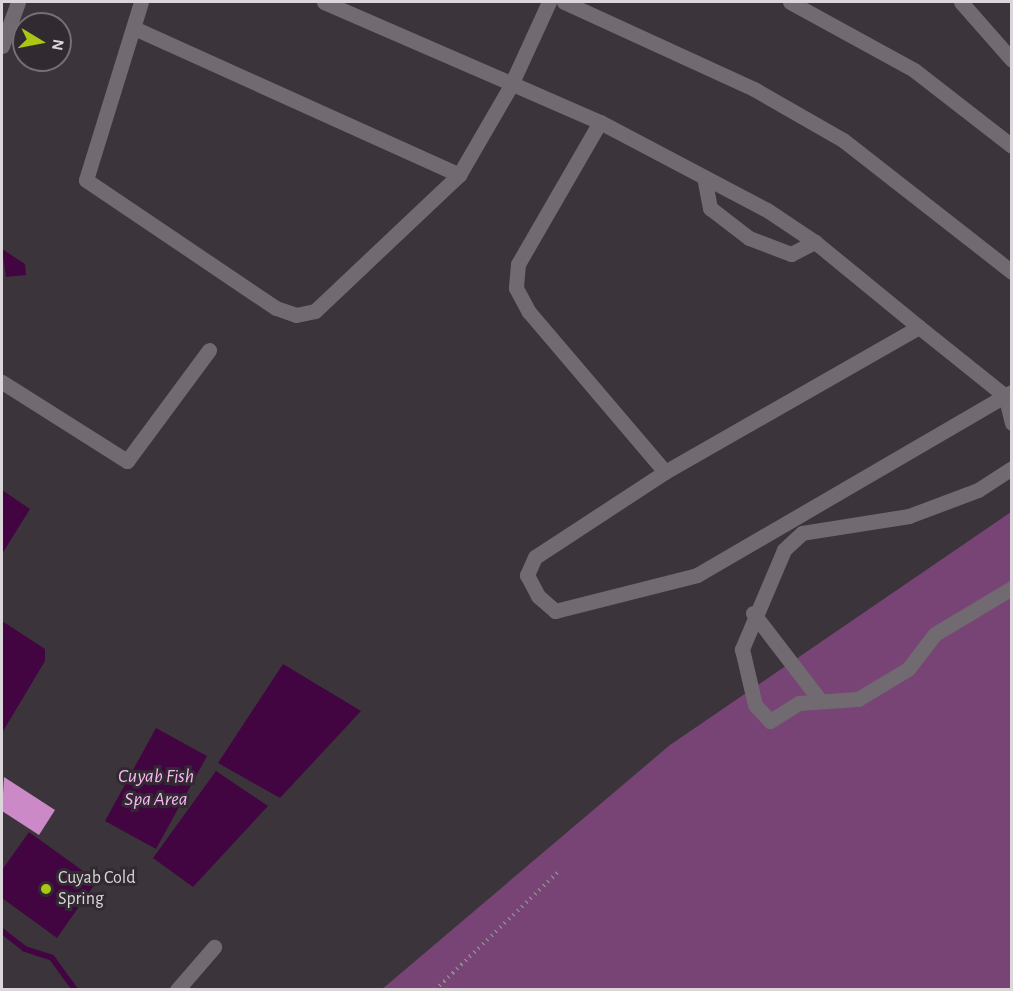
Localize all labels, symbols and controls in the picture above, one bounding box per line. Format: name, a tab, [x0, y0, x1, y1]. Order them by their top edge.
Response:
north arrow	[12, 12, 72, 72]
text: N	[49, 38, 67, 52]
water label: Cuyab Fish Spa Area	[118, 765, 194, 812]
place label: Cuyab Cold Spring	[58, 868, 136, 910]
marker: Cuyab Cold Spring	[39, 882, 53, 896]

